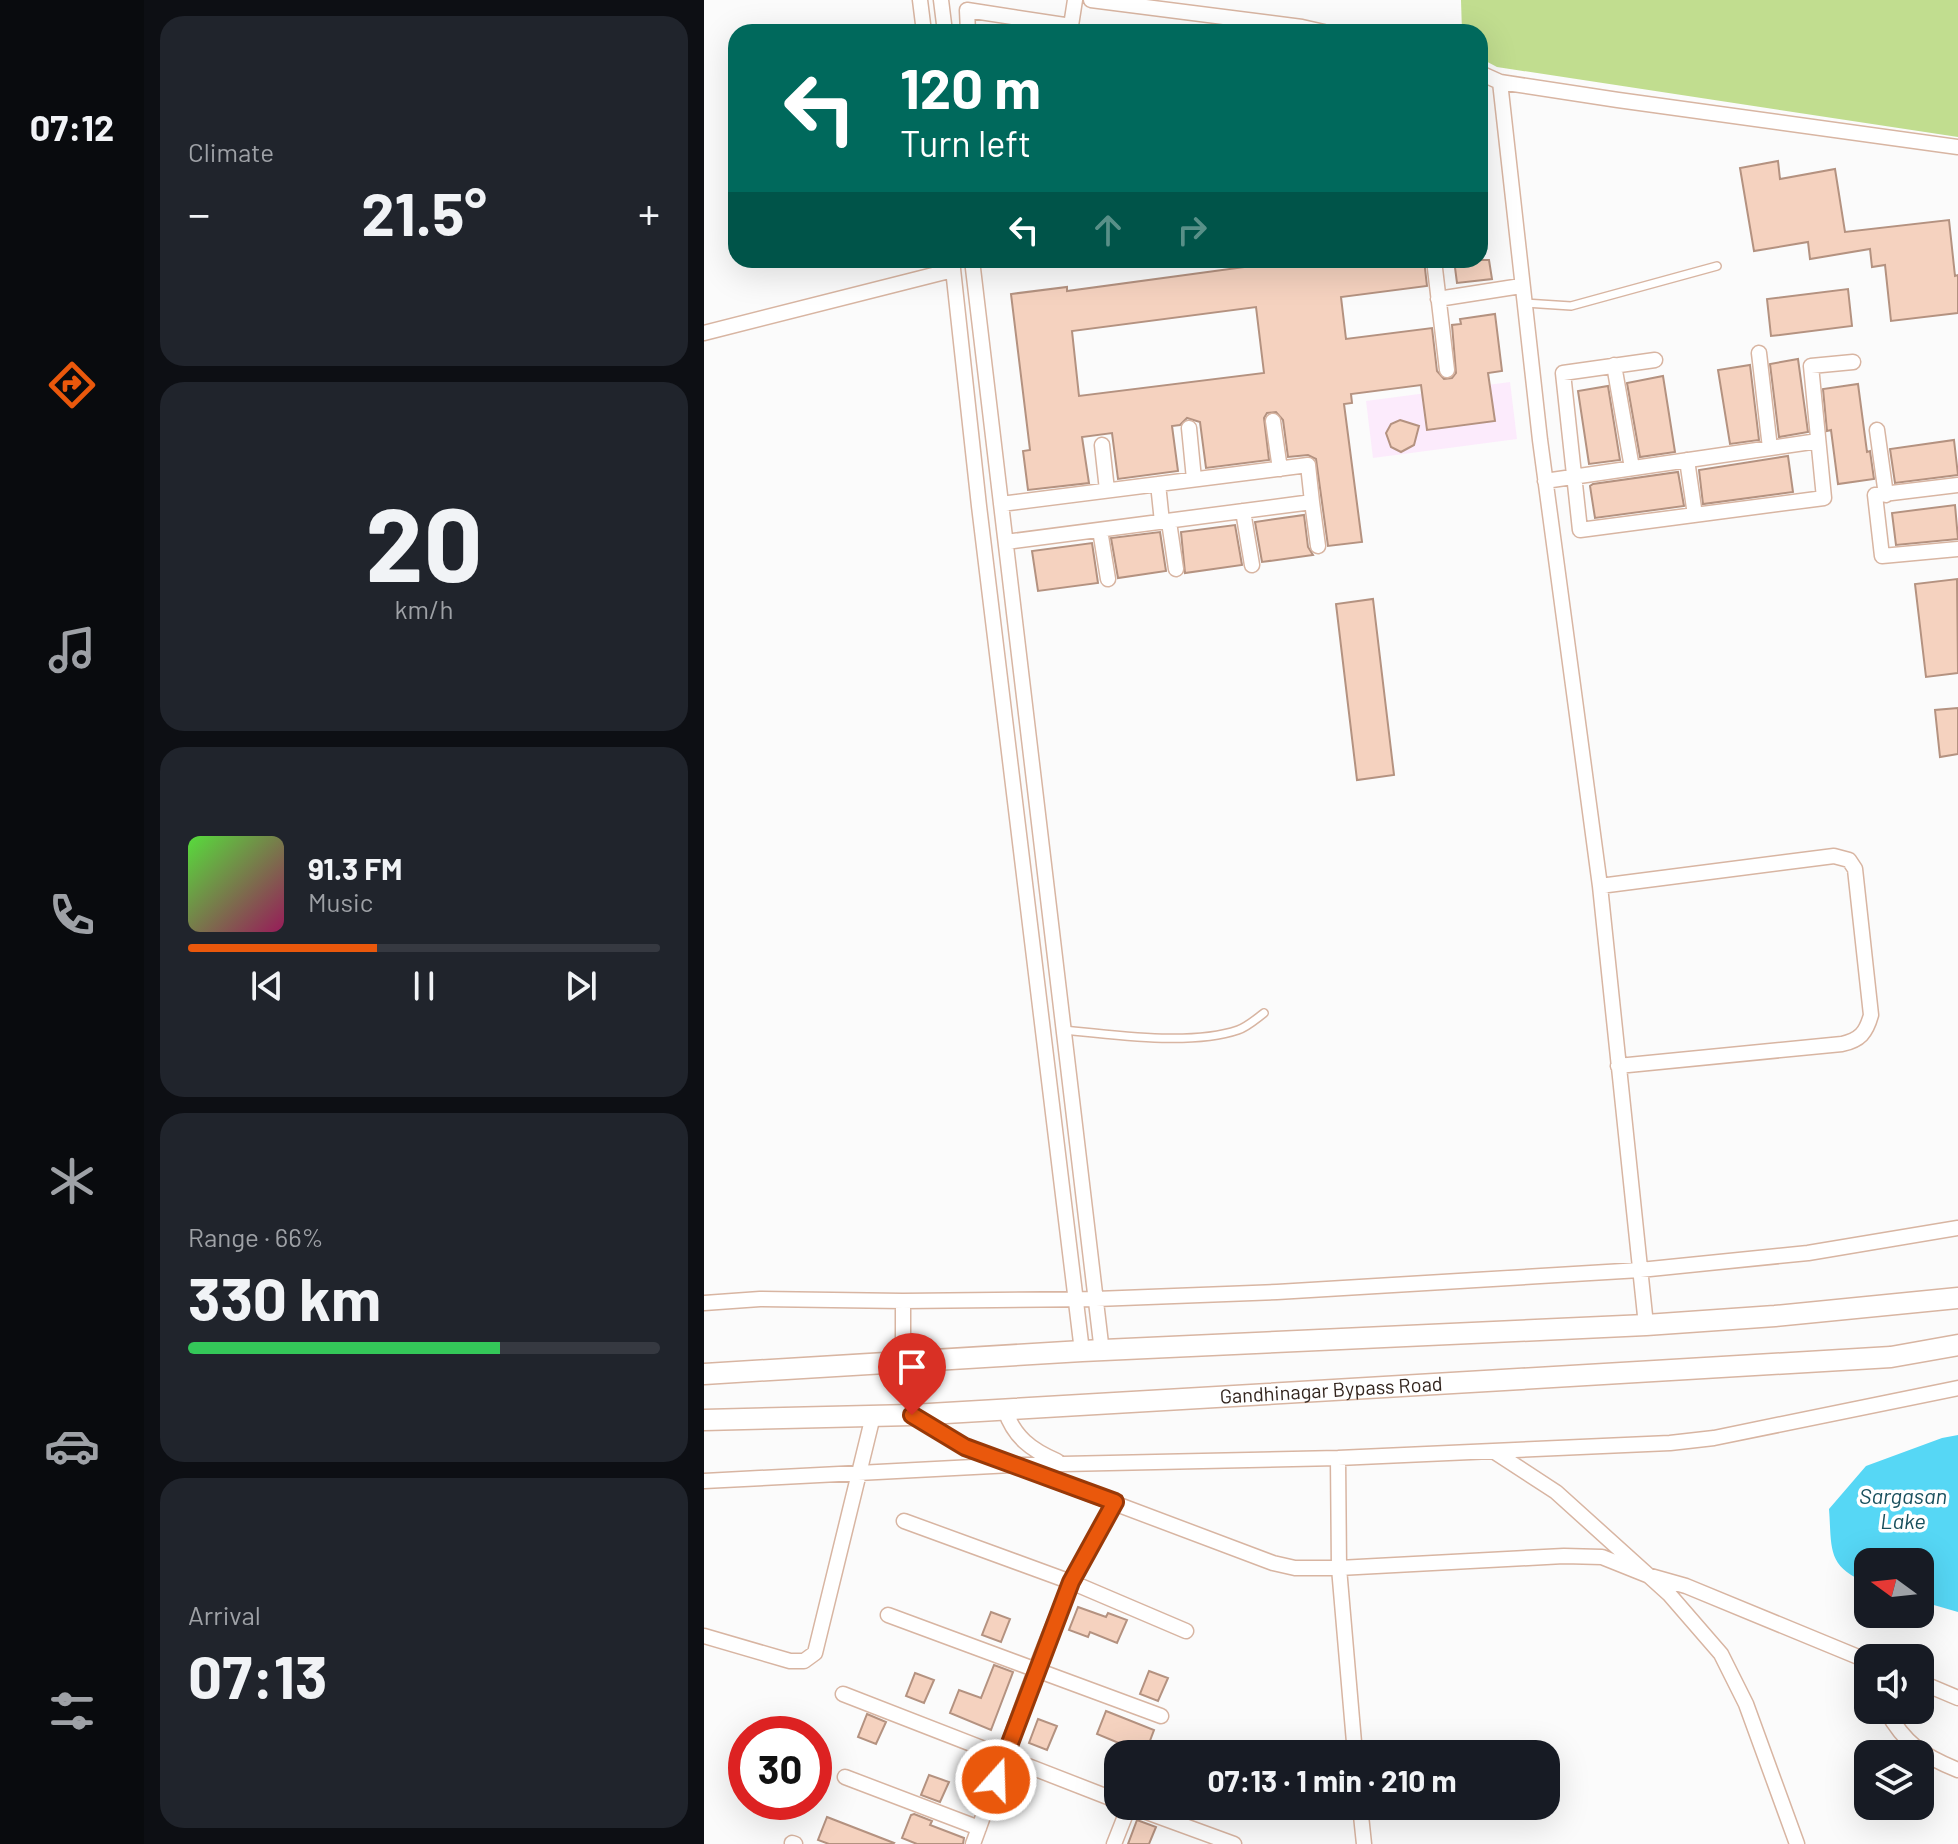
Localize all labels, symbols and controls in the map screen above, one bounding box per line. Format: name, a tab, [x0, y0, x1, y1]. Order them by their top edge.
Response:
text: 120 m	[900, 53, 1041, 120]
icon: left	[768, 56, 872, 160]
text: 07:12	[30, 105, 114, 148]
text: Turn left	[900, 121, 1031, 164]
text: Climate	[188, 136, 274, 167]
text: 21.5°	[361, 176, 487, 248]
text: −	[188, 186, 210, 239]
text: +	[638, 186, 660, 239]
icon: left	[1002, 208, 1046, 252]
icon: ahead	[1086, 208, 1130, 252]
icon: right	[1170, 208, 1214, 252]
icon: directions	[44, 357, 100, 413]
text: 20	[365, 478, 483, 603]
text: km/h	[395, 593, 453, 624]
icon: music	[44, 622, 100, 678]
text: 91.3 FM	[308, 850, 403, 886]
text: Music	[308, 886, 373, 917]
icon: phone	[44, 887, 100, 943]
icon: previous	[245, 964, 289, 1008]
icon: pause	[402, 964, 446, 1008]
icon: next	[559, 964, 603, 1008]
icon: climate	[44, 1153, 100, 1209]
text: Range · 66%	[188, 1221, 324, 1252]
text: 330 km	[188, 1261, 381, 1333]
pin	[878, 1333, 946, 1415]
icon: arrive	[890, 1345, 934, 1389]
street label: Gandhinagar Bypass Road	[1219, 1371, 1443, 1408]
icon: car	[44, 1418, 100, 1474]
water label: Sargasan Lake	[1859, 1482, 1947, 1533]
north arrow	[1854, 1548, 1934, 1628]
map controls	[1854, 1548, 1934, 1820]
text: Arrival	[188, 1599, 261, 1630]
text: 07:13	[188, 1639, 327, 1711]
button: sound	[1854, 1644, 1934, 1724]
icon: filters	[44, 1683, 100, 1739]
speed limit sign: 30	[728, 1716, 832, 1820]
position arrow	[954, 1738, 1038, 1822]
button: layers	[1854, 1740, 1934, 1820]
text: 07:13 · 1 min · 210 m	[1208, 1762, 1456, 1798]

